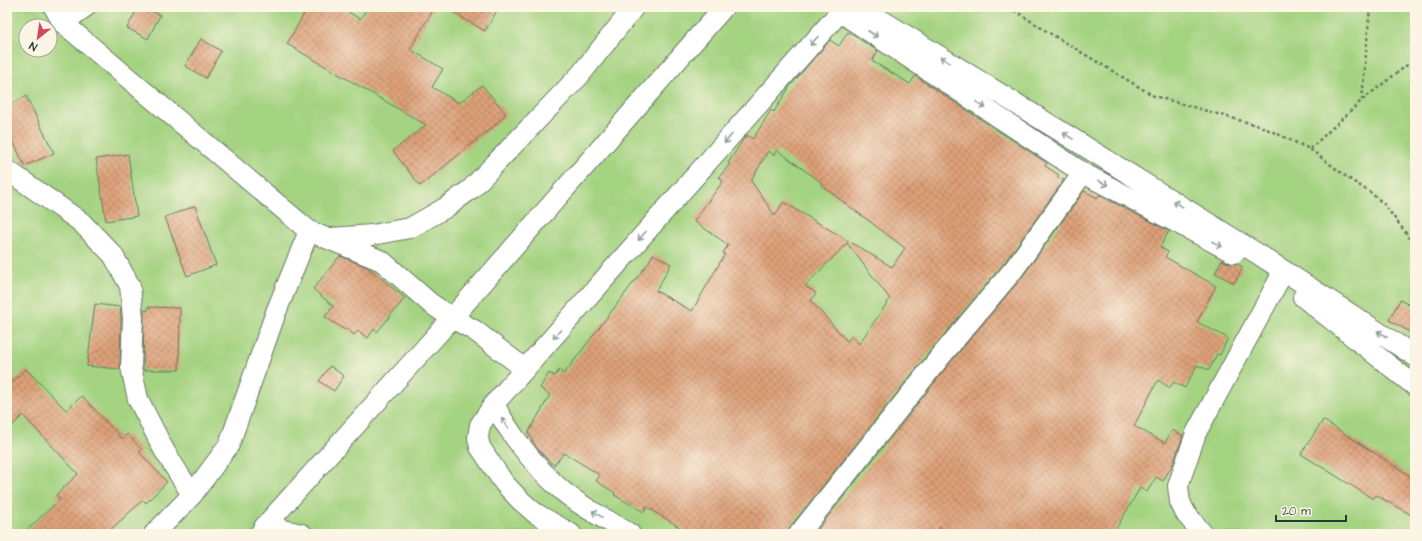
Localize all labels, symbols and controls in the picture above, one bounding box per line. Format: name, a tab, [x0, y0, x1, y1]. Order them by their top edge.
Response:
north arrow	[18, 18, 58, 58]
one-way arrow	[867, 30, 879, 38]
one-way arrow	[810, 36, 819, 47]
text: N	[26, 38, 40, 54]
one-way arrow	[939, 56, 951, 64]
one-way arrow	[975, 101, 986, 109]
one-way arrow	[1063, 132, 1074, 140]
one-way arrow	[724, 134, 733, 144]
one-way arrow	[1096, 180, 1108, 187]
one-way arrow	[1172, 200, 1184, 208]
one-way arrow	[638, 231, 647, 242]
one-way arrow	[1211, 241, 1223, 249]
one-way arrow	[552, 329, 561, 339]
one-way arrow	[1376, 330, 1388, 338]
one-way arrow	[501, 418, 509, 429]
scale bar	[1276, 497, 1346, 523]
text: 20 m	[1282, 503, 1311, 520]
one-way arrow	[591, 509, 603, 517]

